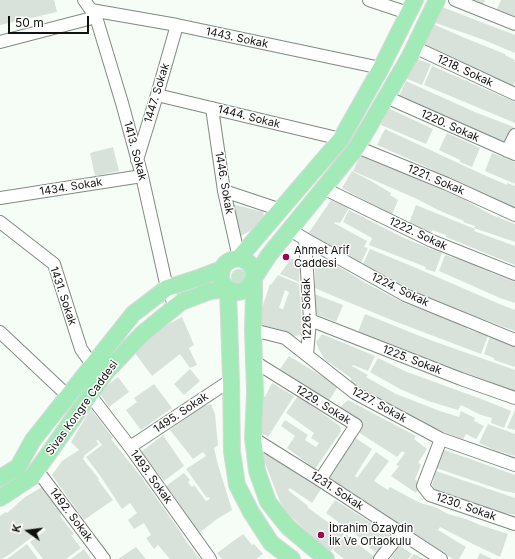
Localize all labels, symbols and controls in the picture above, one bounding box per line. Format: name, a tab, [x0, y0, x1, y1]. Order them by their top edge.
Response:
scale bar	[10, 8, 91, 34]
text: 50 m	[15, 15, 44, 30]
street label: 1443. Sokak	[205, 25, 269, 51]
street label: 1218. Sokak	[435, 52, 495, 90]
street label: 1447. Sokak	[142, 62, 172, 124]
street label: 1444. Sokak	[217, 103, 281, 131]
street label: 1220. Sokak	[419, 107, 481, 145]
street label: 1413. Sokak	[121, 120, 149, 182]
street label: 1446. Sokak	[212, 151, 236, 215]
street label: 1221. Sokak	[406, 162, 466, 198]
street label: 1434. Sokak	[39, 176, 103, 198]
street label: 1222. Sokak	[387, 215, 449, 253]
place label: Ahmet Arif Caddesi	[294, 244, 349, 270]
marker: Ahmet Arif Caddesi	[281, 252, 291, 262]
street label: 1431. Sokak	[47, 265, 79, 327]
street label: 1224. Sokak	[369, 270, 431, 310]
street label: 1226. Sokak	[300, 278, 314, 340]
street label: 1225. Sokak	[380, 343, 444, 377]
street label: Sivas Kongre Caddesi	[43, 358, 121, 458]
street label: 1229. Sokak	[293, 383, 353, 427]
street label: 1227. Sokak	[349, 384, 409, 426]
street label: 1495. Sokak	[151, 390, 211, 436]
street label: 1493. Sokak	[127, 448, 175, 506]
street label: 1231. Sokak	[308, 469, 366, 513]
street label: 1492. Sokak	[47, 486, 95, 544]
street label: 1230. Sokak	[434, 491, 498, 523]
north arrow	[8, 511, 48, 551]
place label: İbrahim Özaydin İlk Ve Ortaokulu	[329, 522, 413, 548]
text: K	[9, 523, 24, 534]
marker: İbrahim Özaydin İlk Ve Ortaokulu	[316, 530, 326, 540]

